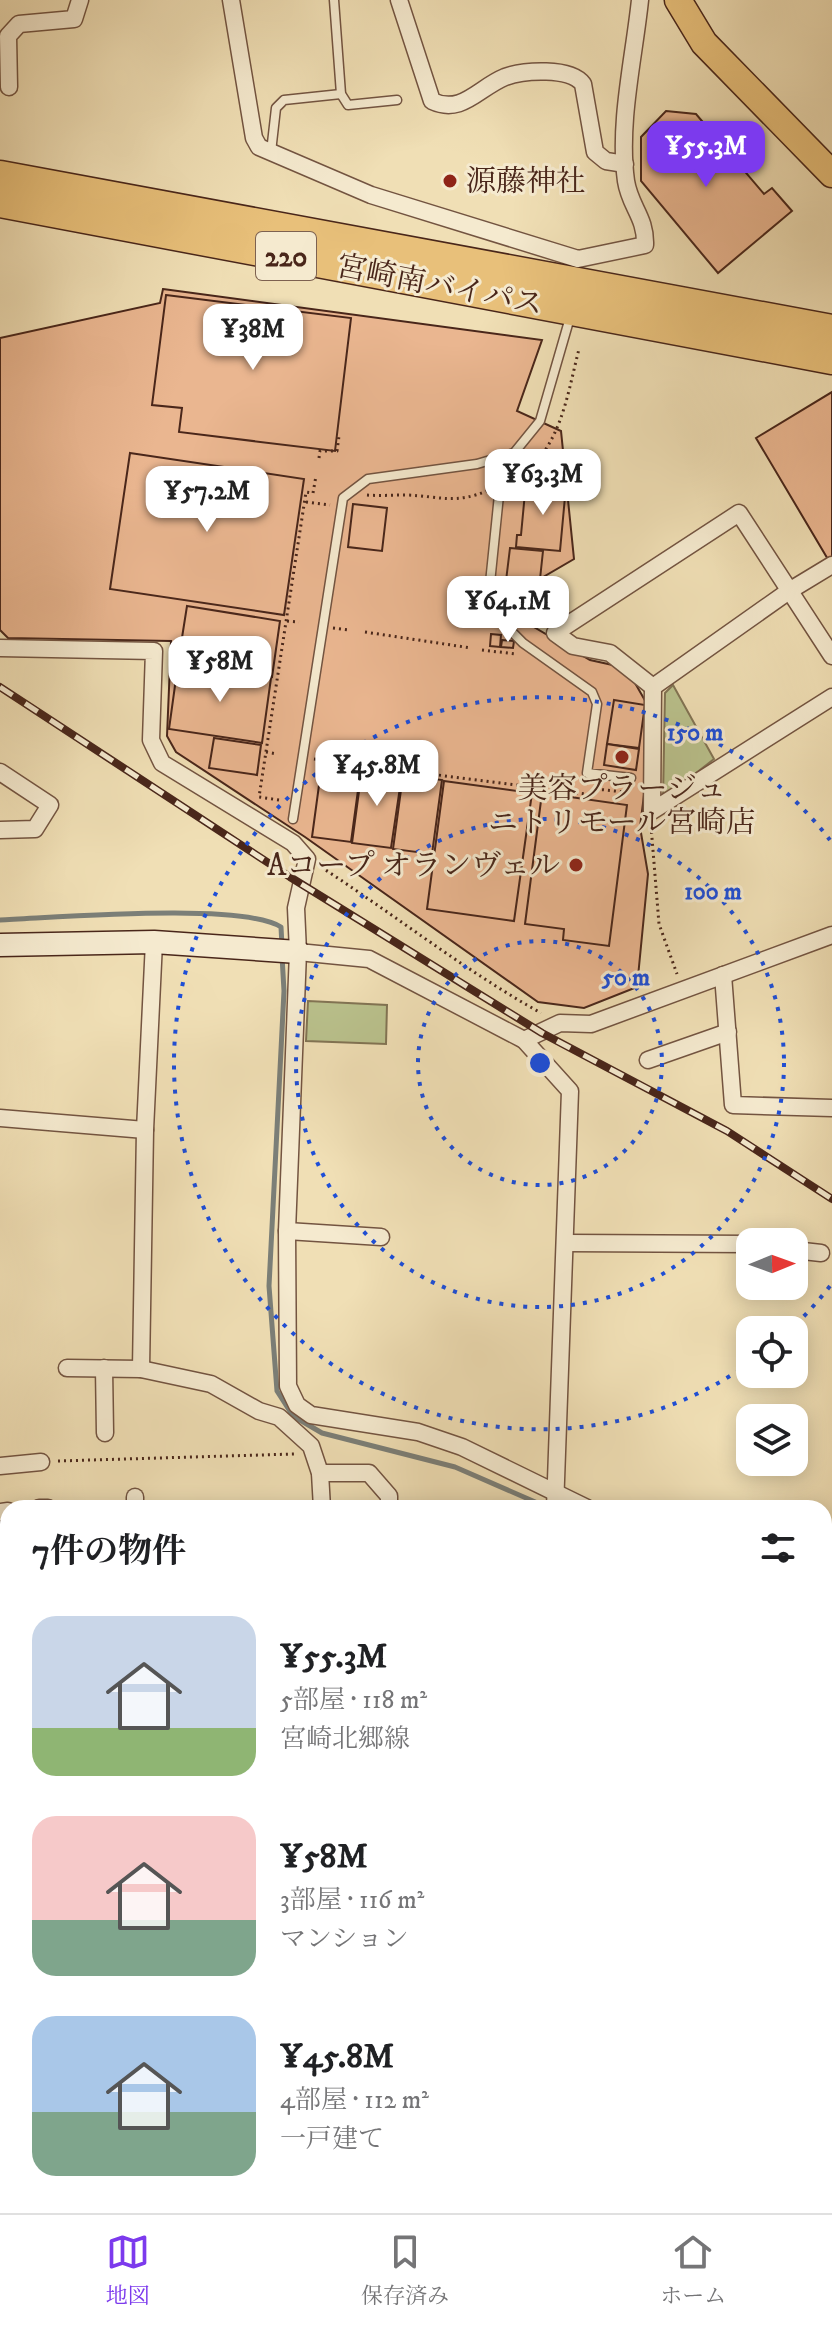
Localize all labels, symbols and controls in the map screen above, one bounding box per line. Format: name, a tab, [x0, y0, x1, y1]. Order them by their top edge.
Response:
pin: ¥55.3M	[641, 121, 771, 189]
text: ¥55.3M	[665, 130, 747, 163]
place label: 源藤神社	[466, 164, 586, 201]
marker: 源藤神社	[441, 172, 459, 190]
road number: 220	[256, 232, 316, 280]
street label: 宮崎南バイパス	[333, 248, 546, 325]
pin: ¥38M	[206, 304, 300, 372]
text: ¥38M	[221, 313, 285, 346]
pin: ¥63.3M	[478, 449, 608, 517]
text: ¥63.3M	[503, 458, 583, 491]
pin: ¥57.2M	[142, 466, 272, 534]
text: ¥57.2M	[164, 475, 250, 508]
pin: ¥64.1M	[443, 576, 573, 644]
text: ¥64.1M	[465, 585, 551, 618]
pin: ¥58M	[173, 636, 267, 704]
text: ¥58M	[186, 645, 254, 678]
text: 150 m	[667, 718, 723, 748]
pin: ¥45.8M	[312, 740, 442, 808]
marker: 美容プラージュ ニトリモール宮崎店	[613, 748, 631, 766]
text: ¥45.8M	[333, 749, 421, 782]
place label: 美容プラージュ ニトリモール宮崎店	[488, 771, 756, 842]
place label: Aコープ オランヴェル	[267, 848, 560, 885]
marker: Aコープ オランヴェル	[567, 856, 585, 874]
text: 100 m	[684, 877, 742, 907]
text: 50 m	[601, 963, 650, 993]
centre of rings	[526, 1049, 554, 1077]
north arrow	[736, 1228, 808, 1300]
map controls	[736, 1228, 808, 1476]
button: locate	[736, 1316, 808, 1388]
button: layers	[736, 1404, 808, 1476]
icon: filters	[756, 1526, 800, 1570]
text: 7件の物件	[32, 1531, 186, 1573]
text: ¥55.3M	[280, 1636, 387, 1678]
icon: home	[96, 1648, 192, 1744]
text: 5部屋 · 118 m²	[280, 1684, 427, 1717]
text: 宮崎北郷線	[280, 1723, 410, 1756]
text: ¥58M	[280, 1836, 368, 1878]
icon: home	[96, 1848, 192, 1944]
text: 3部屋 · 116 m²	[280, 1884, 424, 1917]
text: マンション	[280, 1923, 409, 1956]
text: ¥45.8M	[280, 2036, 394, 2078]
icon: home	[96, 2048, 192, 2144]
text: 4部屋 · 112 m²	[280, 2084, 429, 2117]
text: 一戸建て	[280, 2123, 384, 2156]
tab: 地図	[106, 2230, 150, 2310]
tab: 保存済み	[361, 2230, 449, 2310]
tab: ホーム	[660, 2230, 726, 2310]

